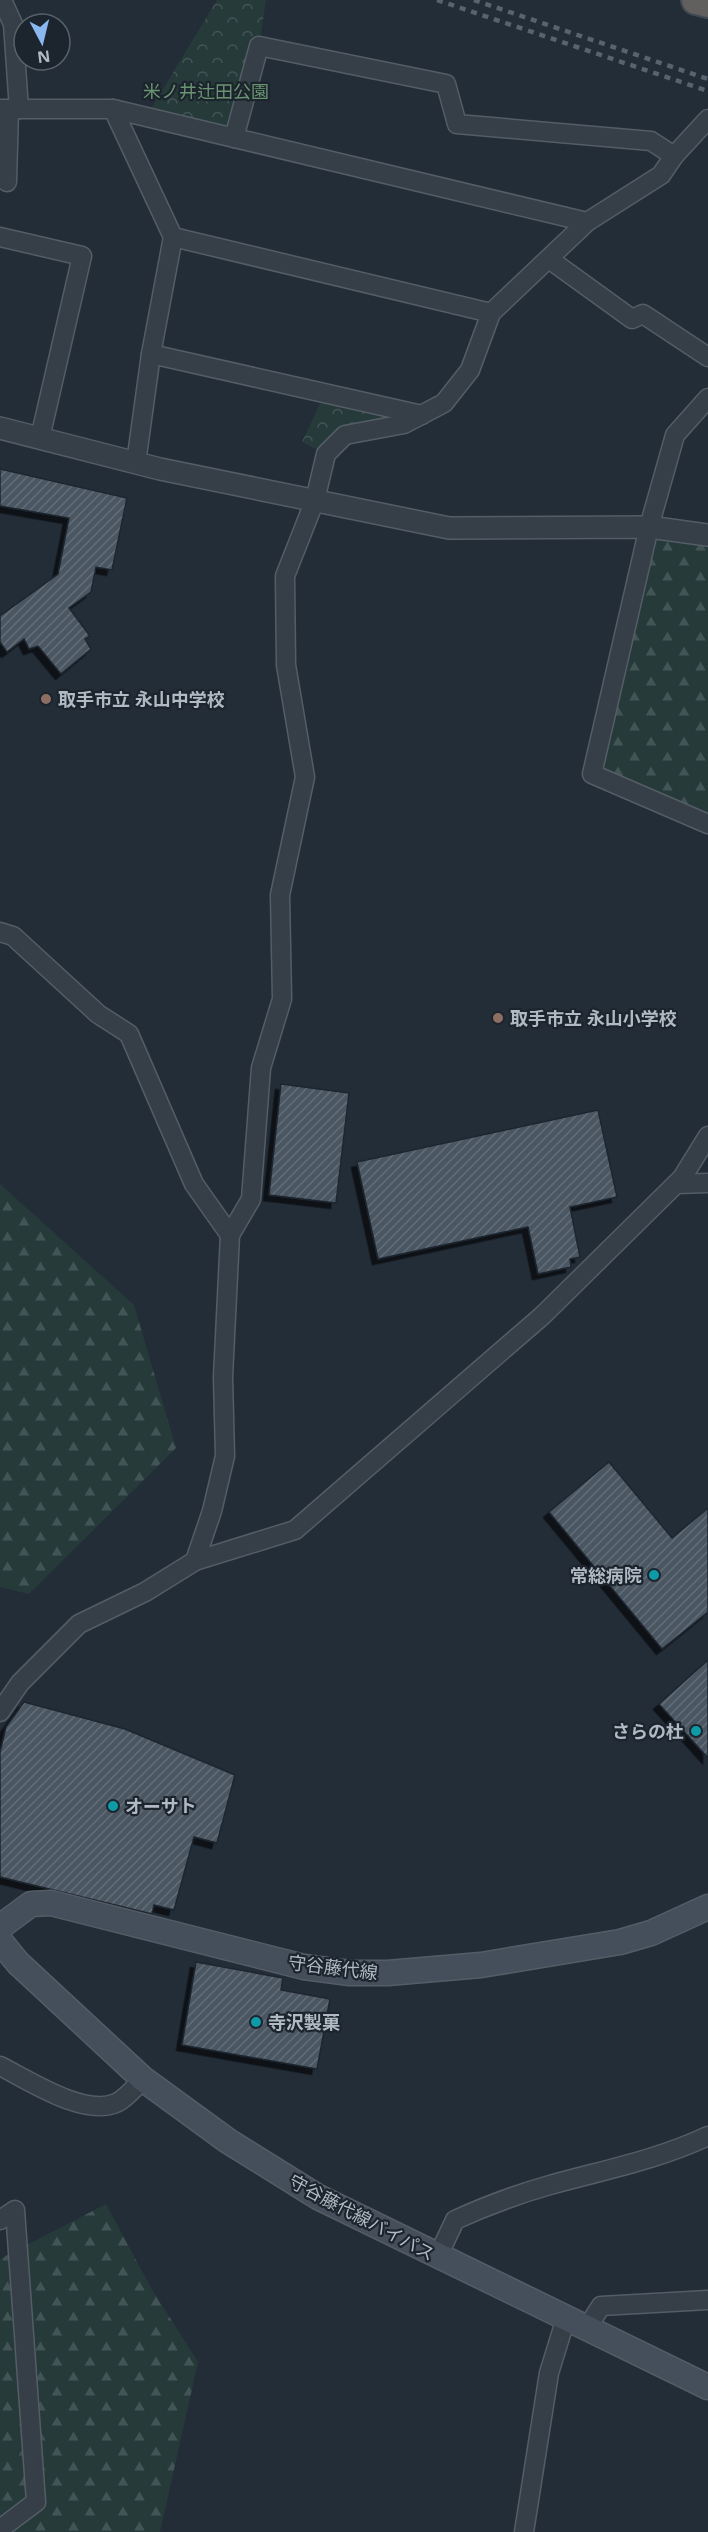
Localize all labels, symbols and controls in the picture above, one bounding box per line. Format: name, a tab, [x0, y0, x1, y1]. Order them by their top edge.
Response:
north arrow	[12, 12, 72, 72]
text: N	[36, 45, 52, 69]
park label: 米ノ井辻田公園	[143, 79, 269, 103]
place label: 取手市立 永山中学校	[58, 687, 225, 711]
marker: 取手市立 永山中学校	[39, 692, 53, 706]
place label: 取手市立 永山小学校	[510, 1006, 677, 1030]
marker: 取手市立 永山小学校	[491, 1011, 505, 1025]
place label: 常総病院	[570, 1563, 642, 1587]
marker: 常総病院	[647, 1568, 661, 1582]
place label: さらの杜	[612, 1719, 684, 1743]
marker: さらの杜	[689, 1724, 703, 1738]
place label: オーサト	[125, 1794, 197, 1818]
marker: オーサト	[106, 1799, 120, 1813]
street label: 守谷藤代線	[287, 1950, 379, 1984]
place label: 寺沢製菓	[268, 2010, 340, 2034]
marker: 寺沢製菓	[249, 2015, 263, 2029]
street label: 守谷藤代線バイパス	[285, 2168, 439, 2266]

